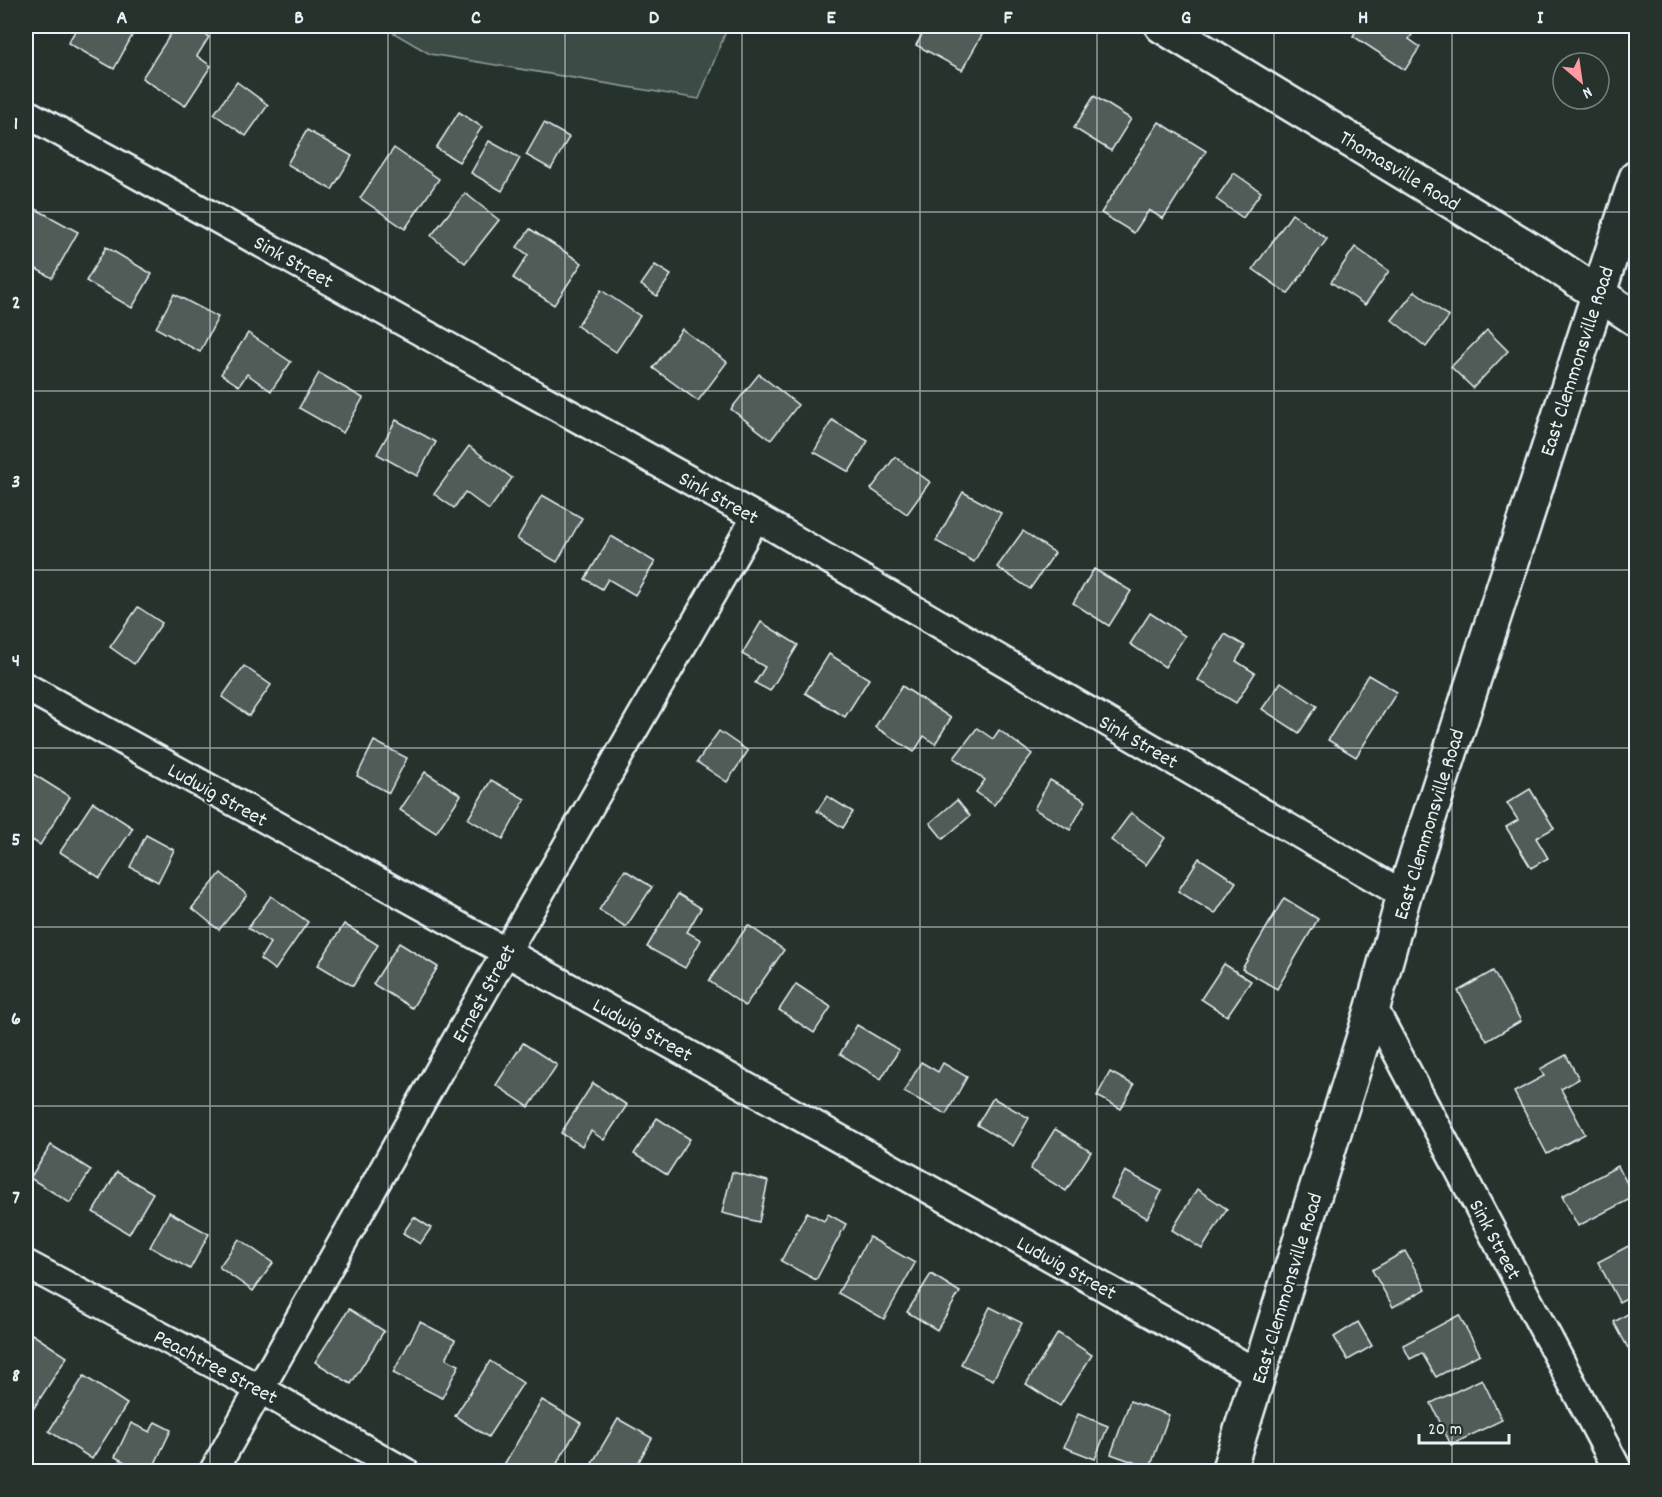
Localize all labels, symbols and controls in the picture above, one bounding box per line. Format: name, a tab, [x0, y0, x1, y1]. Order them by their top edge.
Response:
text: A	[117, 5, 128, 33]
text: B	[294, 5, 304, 33]
text: C	[471, 5, 481, 33]
text: D	[649, 5, 660, 33]
text: E	[826, 5, 836, 33]
text: F	[1004, 5, 1014, 33]
text: G	[1181, 5, 1191, 33]
text: H	[1358, 5, 1368, 33]
text: I	[1537, 5, 1544, 33]
north arrow	[1551, 51, 1611, 111]
text: N	[1578, 80, 1596, 104]
text: 1	[14, 111, 18, 139]
street label: Thomasville Road	[1332, 125, 1465, 221]
street label: Sink Street	[247, 229, 338, 298]
street label: East Clemmonsville Road	[1534, 263, 1624, 461]
text: 2	[12, 290, 20, 318]
street label: Sink Street	[672, 465, 763, 534]
text: 3	[12, 469, 20, 497]
text: 4	[12, 648, 20, 676]
street label: Sink Street	[1092, 709, 1183, 779]
street label: East Clemmonsville Road	[1388, 726, 1474, 924]
street label: Ludwig Street	[161, 757, 272, 837]
text: 5	[11, 827, 21, 855]
street label: Ernest Street	[446, 939, 525, 1049]
street label: Ludwig Street	[586, 992, 697, 1072]
text: 6	[11, 1006, 21, 1034]
text: 7	[12, 1185, 20, 1213]
street label: East Clemmonsville Road	[1246, 1190, 1332, 1388]
street label: Sink Street	[1460, 1195, 1527, 1286]
street label: Ludwig Street	[1010, 1230, 1121, 1310]
street label: Peachtree Street	[147, 1323, 282, 1414]
text: 8	[12, 1363, 20, 1391]
scale bar	[1419, 1407, 1509, 1445]
text: 20 m	[1428, 1418, 1462, 1443]

